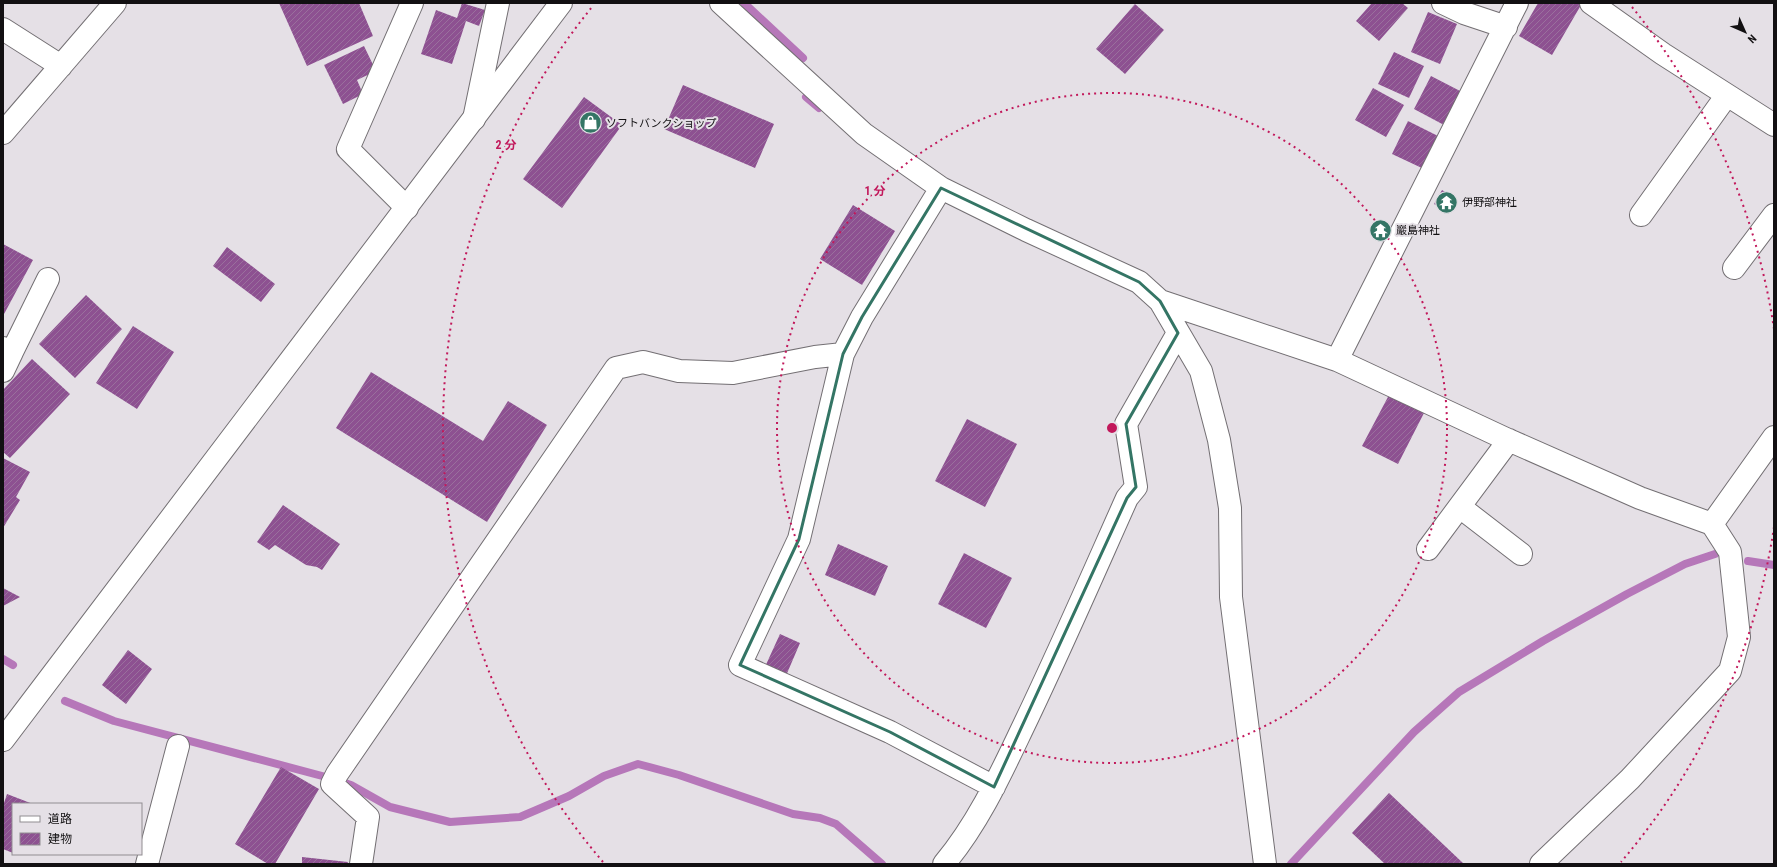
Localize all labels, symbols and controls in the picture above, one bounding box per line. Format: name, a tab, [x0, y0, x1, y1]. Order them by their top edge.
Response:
north arrow	[1725, 12, 1765, 52]
text: N	[1745, 32, 1759, 46]
shop icon: ソフトバンクショップ	[577, 110, 603, 136]
place label: ソフトバンクショップ	[606, 117, 717, 130]
text: 2 分	[496, 138, 516, 152]
text: 1 分	[865, 184, 885, 198]
temple icon: 伊野部神社	[1433, 189, 1459, 215]
place label: 伊野部神社	[1462, 196, 1517, 209]
temple icon: 巖島神社	[1368, 217, 1394, 243]
place label: 巖島神社	[1396, 224, 1440, 237]
centre of rings	[1105, 421, 1119, 435]
legend	[12, 803, 142, 855]
text: 道路	[48, 812, 72, 826]
text: 建物	[48, 832, 72, 846]

